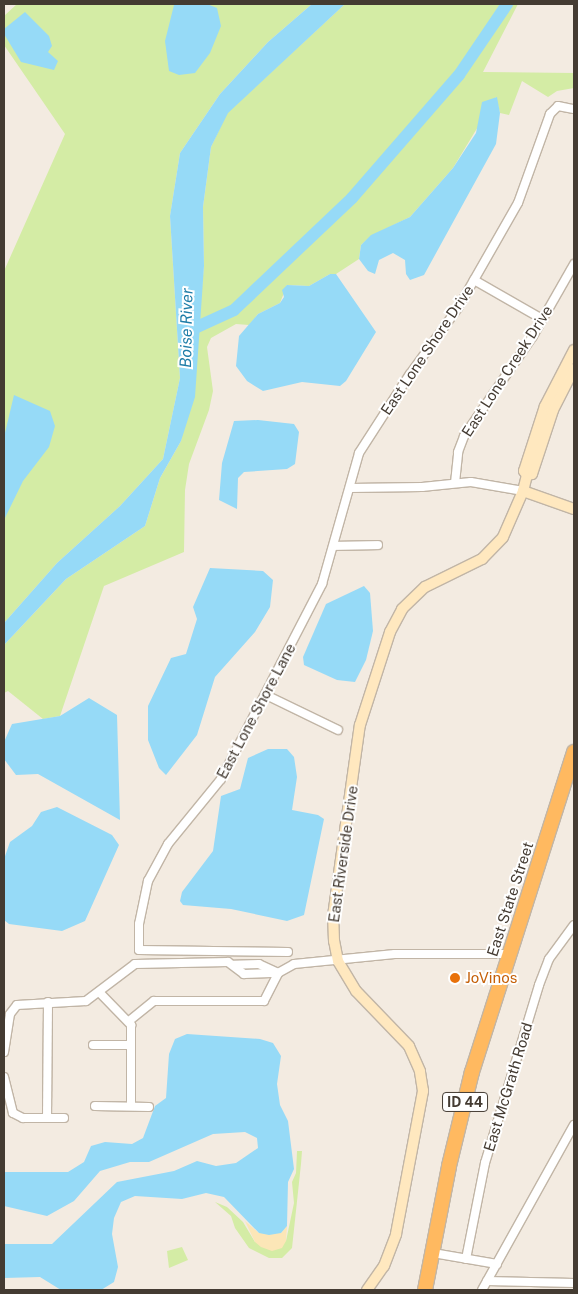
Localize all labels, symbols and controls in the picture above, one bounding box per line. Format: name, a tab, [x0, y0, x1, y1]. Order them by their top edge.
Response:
street label: East Lone Shore Drive	[377, 282, 477, 418]
water label: Boise River	[177, 288, 197, 368]
street label: East Lone Creek Drive	[458, 302, 556, 440]
street label: East Lone Shore Lane	[213, 640, 299, 782]
street label: East Riverside Drive	[324, 784, 362, 924]
street label: East State Street	[483, 839, 537, 959]
place label: JoVinos	[465, 969, 517, 987]
marker: JoVinos	[449, 972, 461, 984]
street label: East McGrath Road	[480, 1020, 536, 1154]
road number: ID 44	[441, 1090, 489, 1114]

